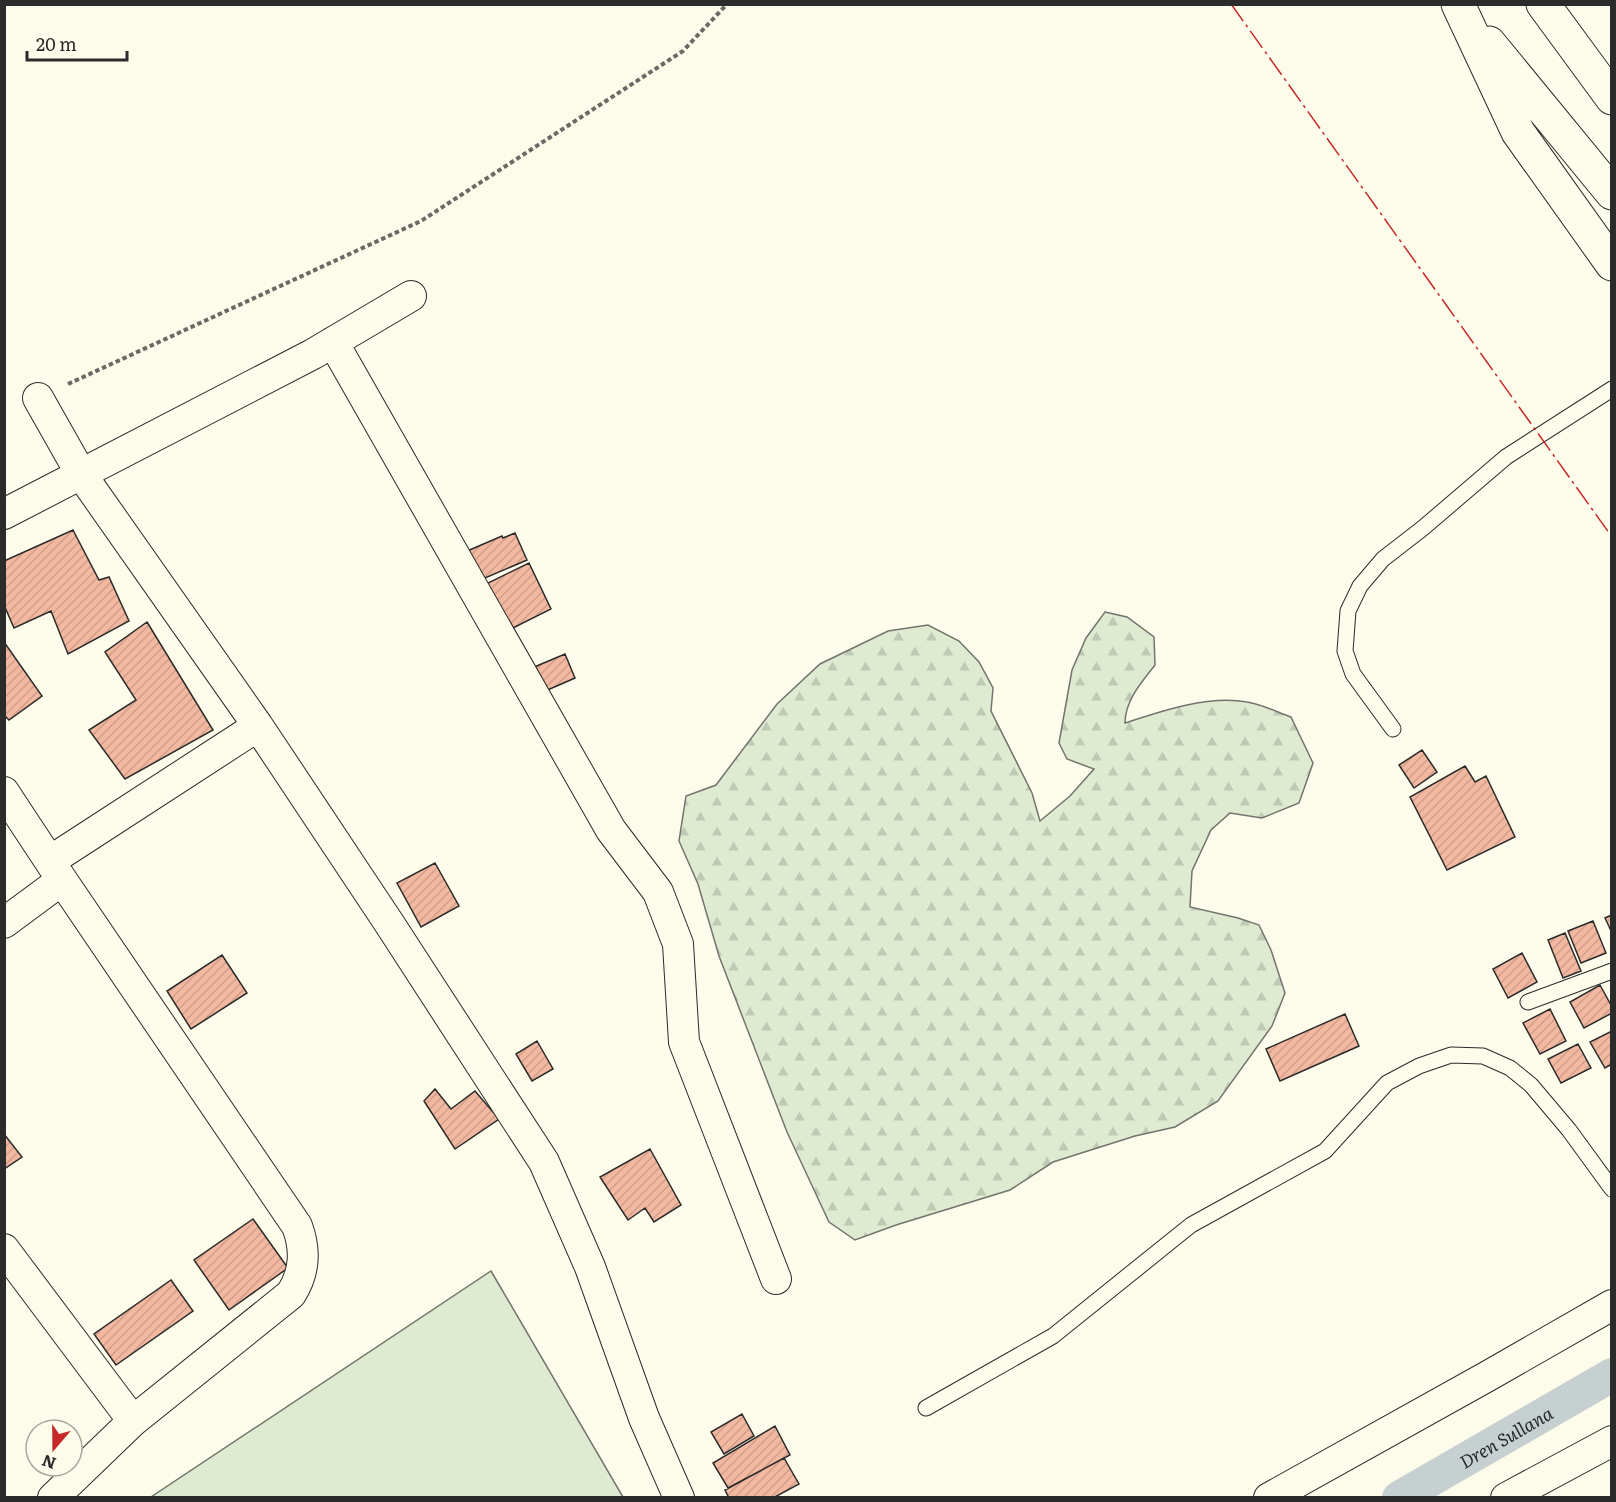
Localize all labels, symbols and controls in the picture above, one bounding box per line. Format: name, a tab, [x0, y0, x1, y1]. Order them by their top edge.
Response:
scale bar	[27, 24, 128, 62]
text: 20 m	[36, 30, 77, 57]
water label: Dren Sullana	[1454, 1398, 1558, 1474]
north arrow	[24, 1418, 84, 1478]
text: N	[38, 1449, 59, 1477]

